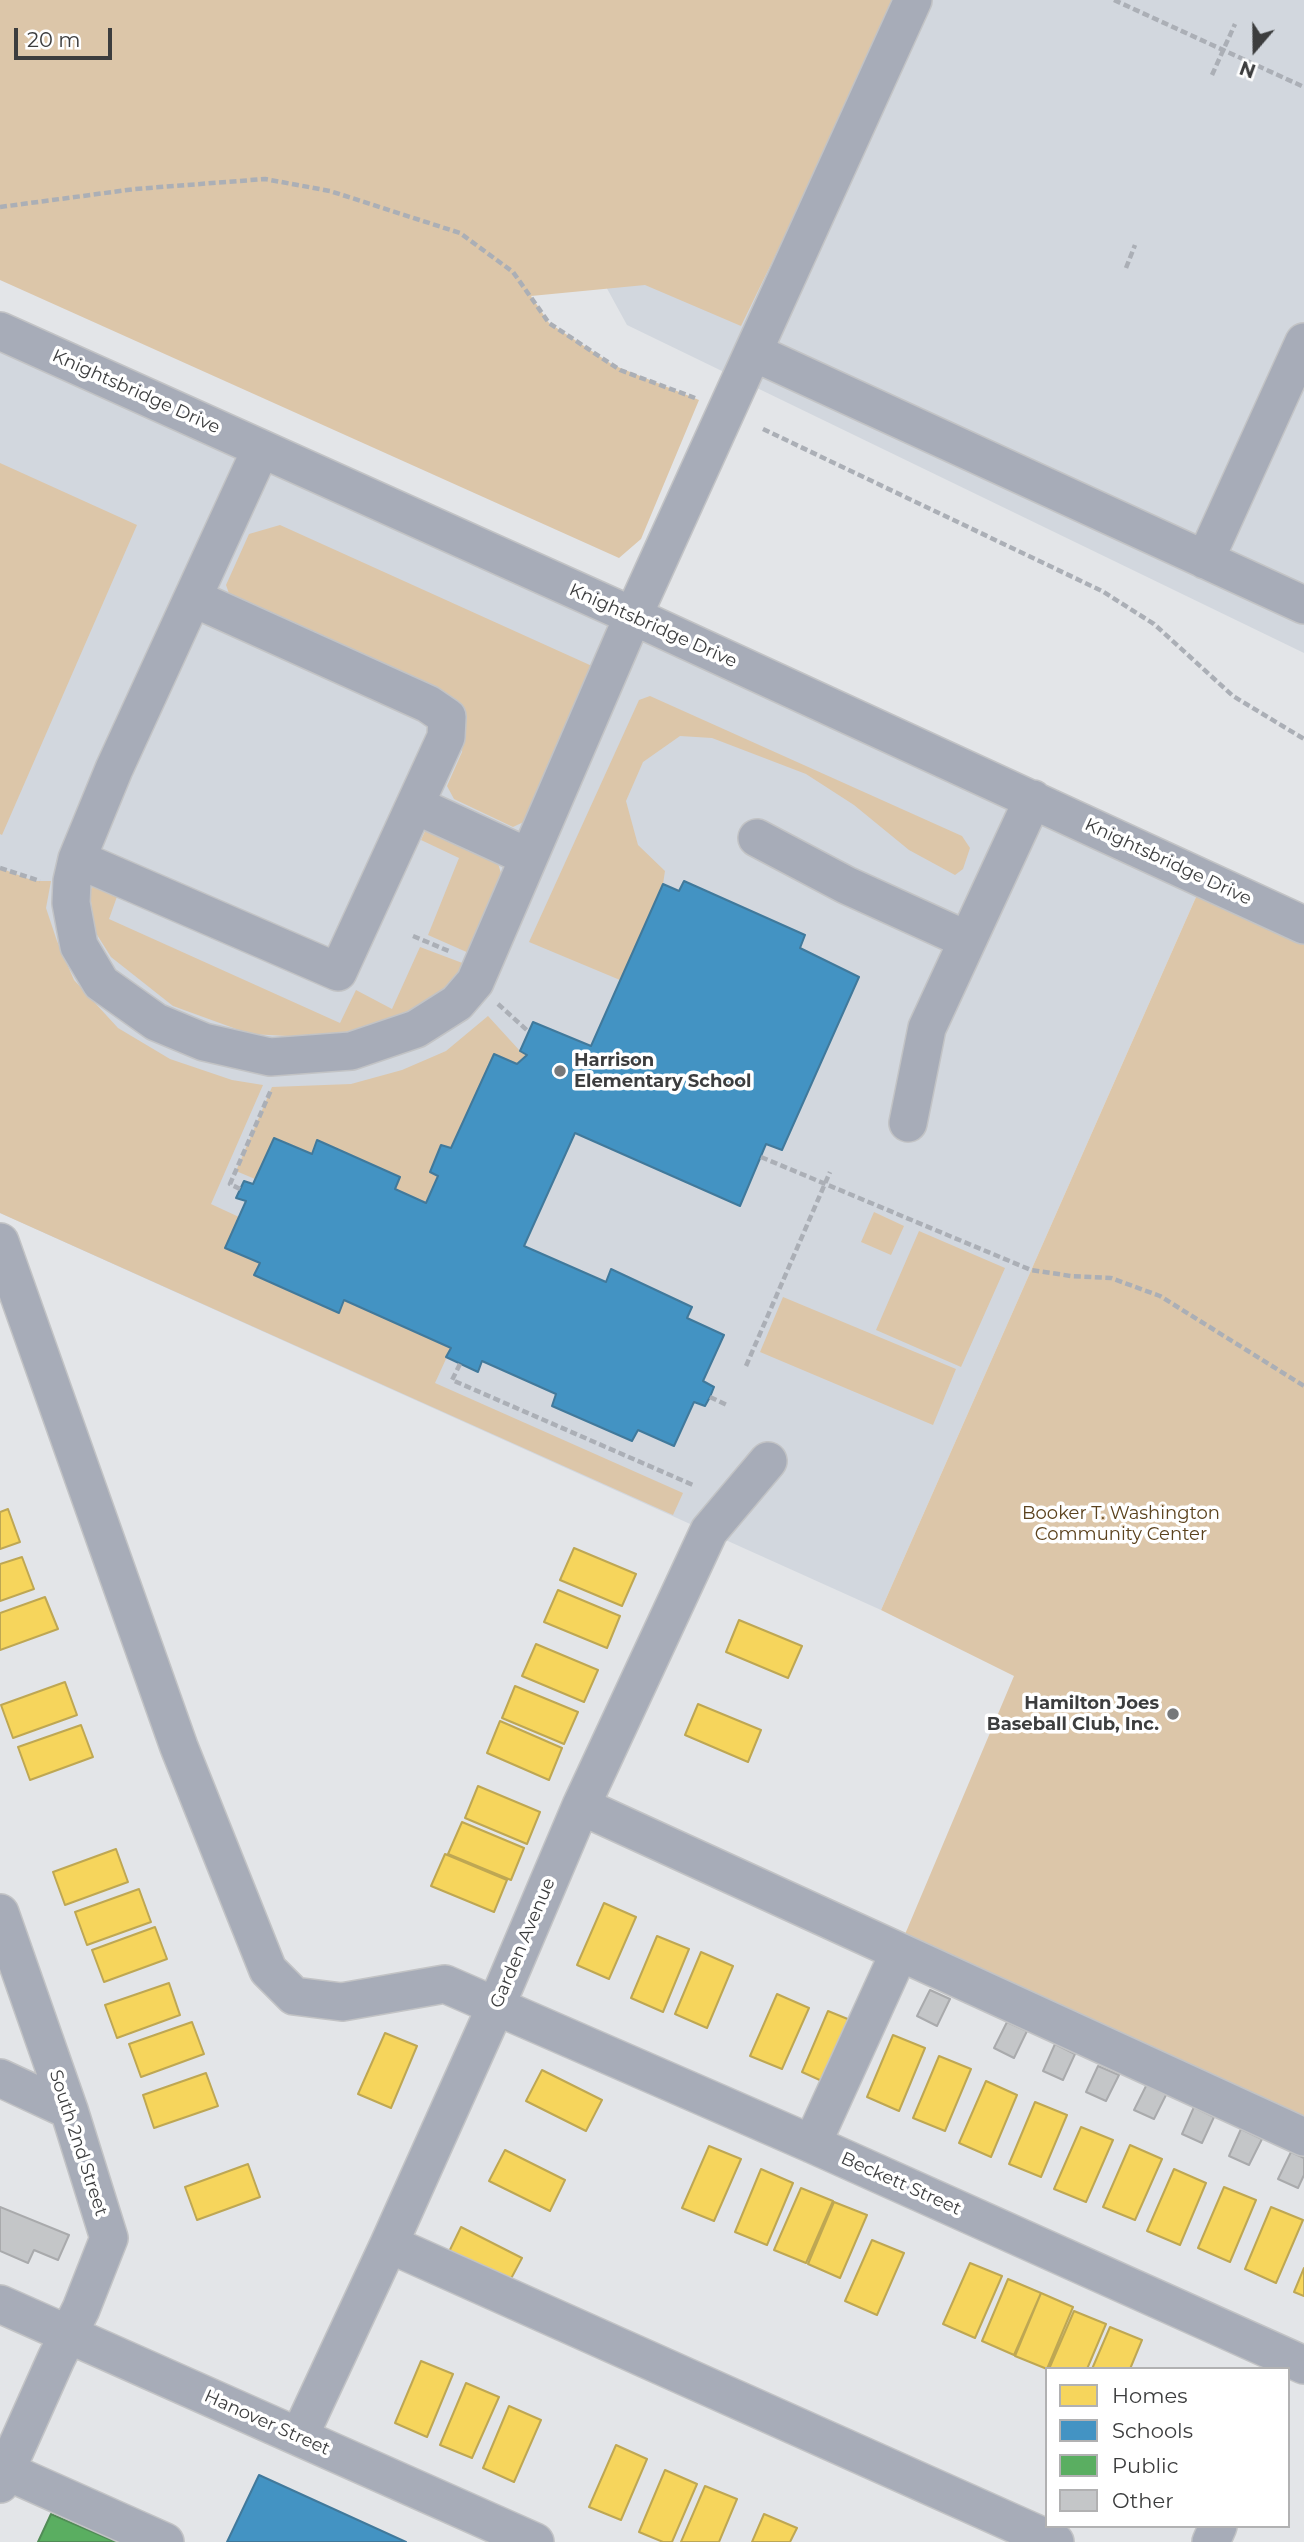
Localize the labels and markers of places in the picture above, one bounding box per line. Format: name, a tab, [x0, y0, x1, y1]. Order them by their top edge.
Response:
place label: Harrison Elementary School	[574, 1050, 751, 1092]
marker: Harrison Elementary School	[552, 1063, 568, 1079]
place label: Hamilton Joes Baseball Club, Inc.	[987, 1693, 1159, 1736]
marker: Hamilton Joes Baseball Club, Inc.	[1165, 1706, 1181, 1722]

